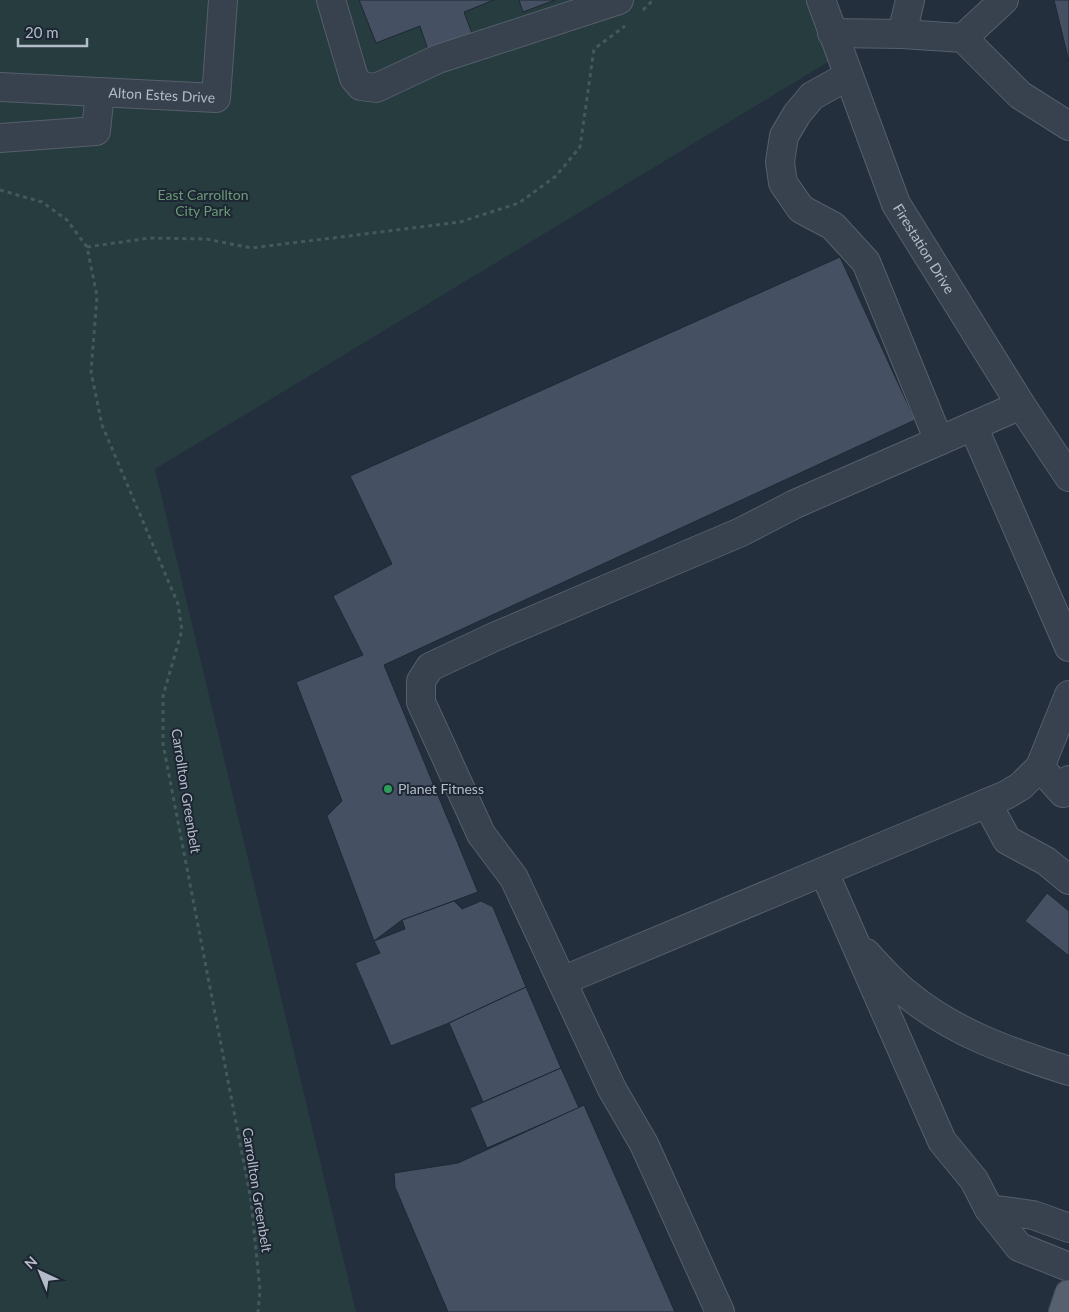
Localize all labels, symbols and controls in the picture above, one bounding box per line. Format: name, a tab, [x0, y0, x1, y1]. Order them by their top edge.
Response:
scale bar	[18, 15, 86, 47]
text: 20 m	[25, 23, 59, 41]
street label: Alton Estes Drive	[108, 84, 215, 106]
park label: East Carrollton City Park	[157, 186, 249, 219]
street label: Firestation Drive	[890, 200, 959, 297]
street label: Carrollton Greenbelt	[168, 727, 205, 855]
place label: Planet Fitness	[398, 780, 484, 797]
marker: Planet Fitness	[382, 783, 394, 795]
street label: Carrollton Greenbelt	[239, 1126, 276, 1254]
north arrow	[15, 1247, 65, 1297]
text: N	[21, 1252, 40, 1272]

